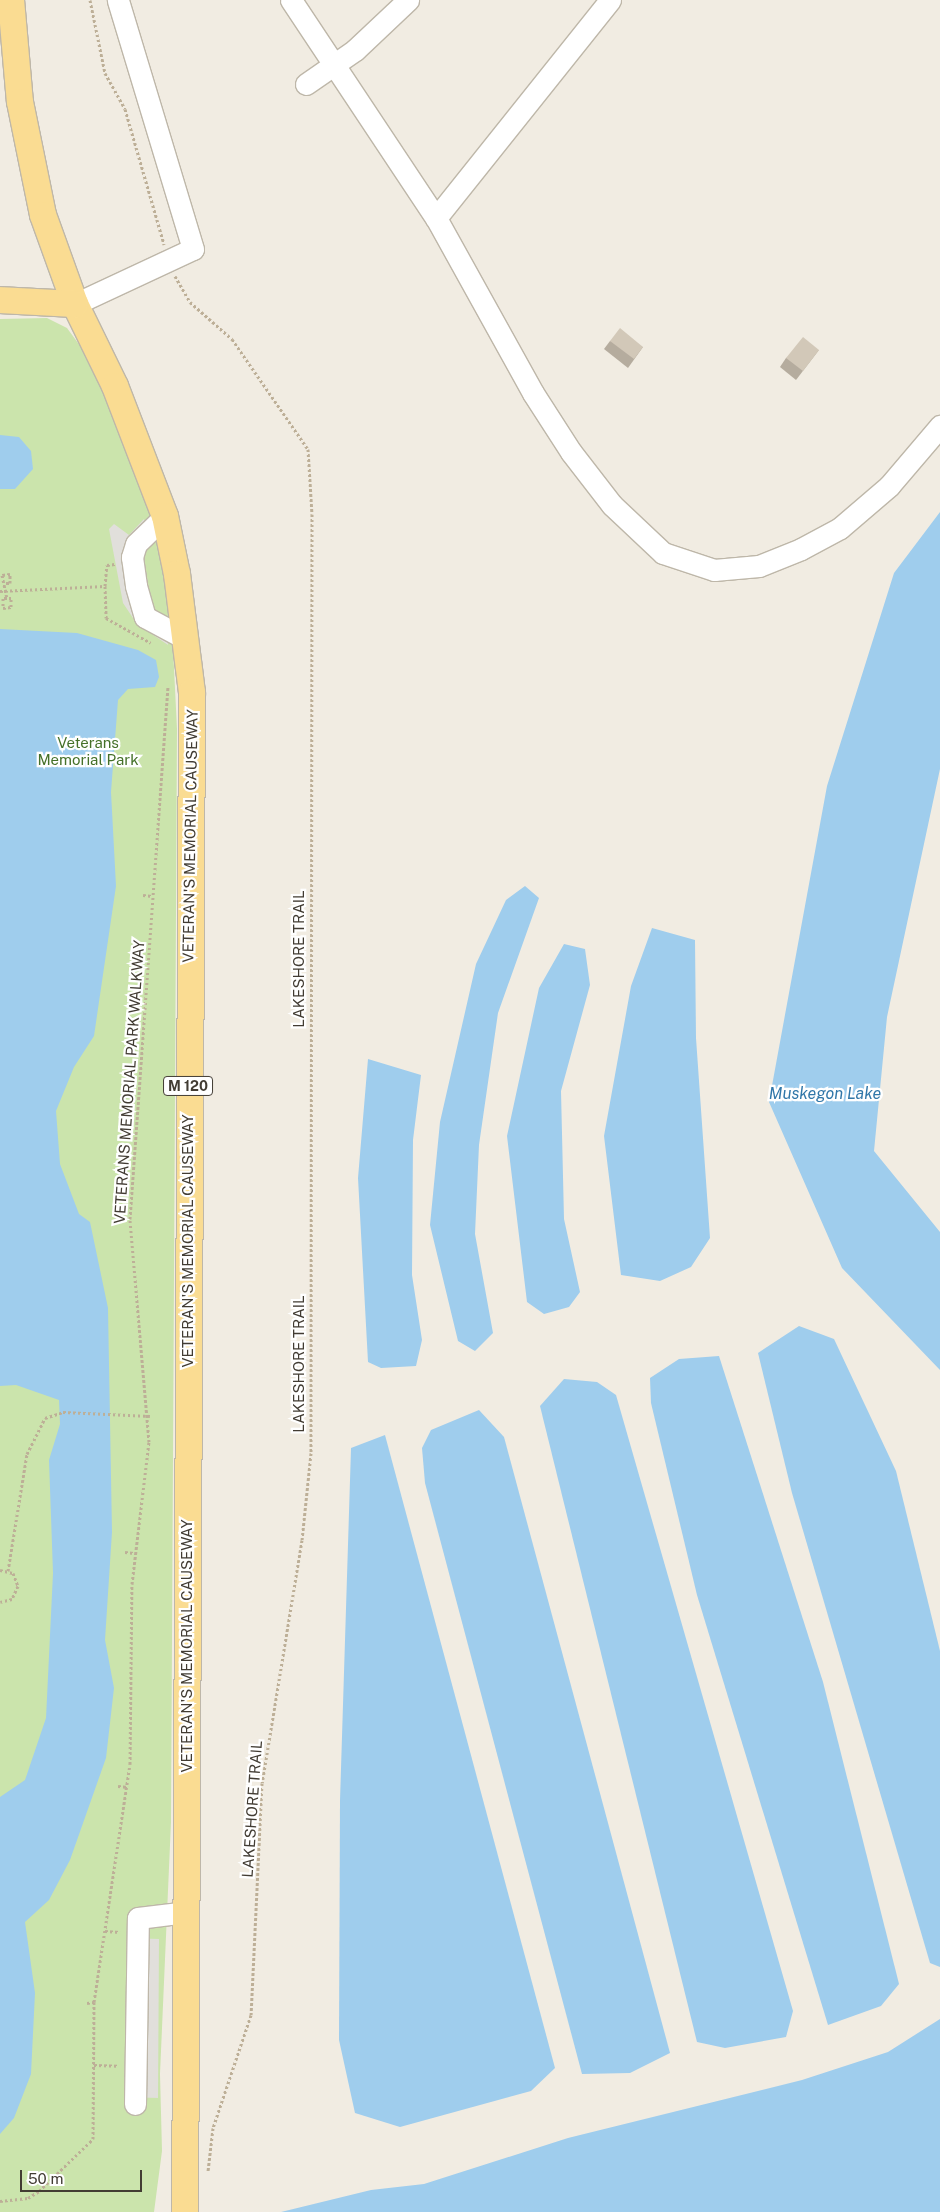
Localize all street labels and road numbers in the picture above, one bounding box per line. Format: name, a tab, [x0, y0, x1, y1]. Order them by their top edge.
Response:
street label: VETERAN'S MEMORIAL CAUSEWAY	[179, 709, 201, 963]
street label: LAKESHORE TRAIL	[290, 890, 308, 1028]
street label: VETERANS MEMORIAL PARK WALKWAY	[110, 939, 148, 1225]
road number: M 120	[163, 1074, 213, 1098]
street label: VETERAN'S MEMORIAL CAUSEWAY	[179, 1114, 197, 1368]
street label: LAKESHORE TRAIL	[290, 1295, 308, 1433]
street label: VETERAN'S MEMORIAL CAUSEWAY	[178, 1519, 196, 1773]
street label: LAKESHORE TRAIL	[238, 1740, 266, 1878]

